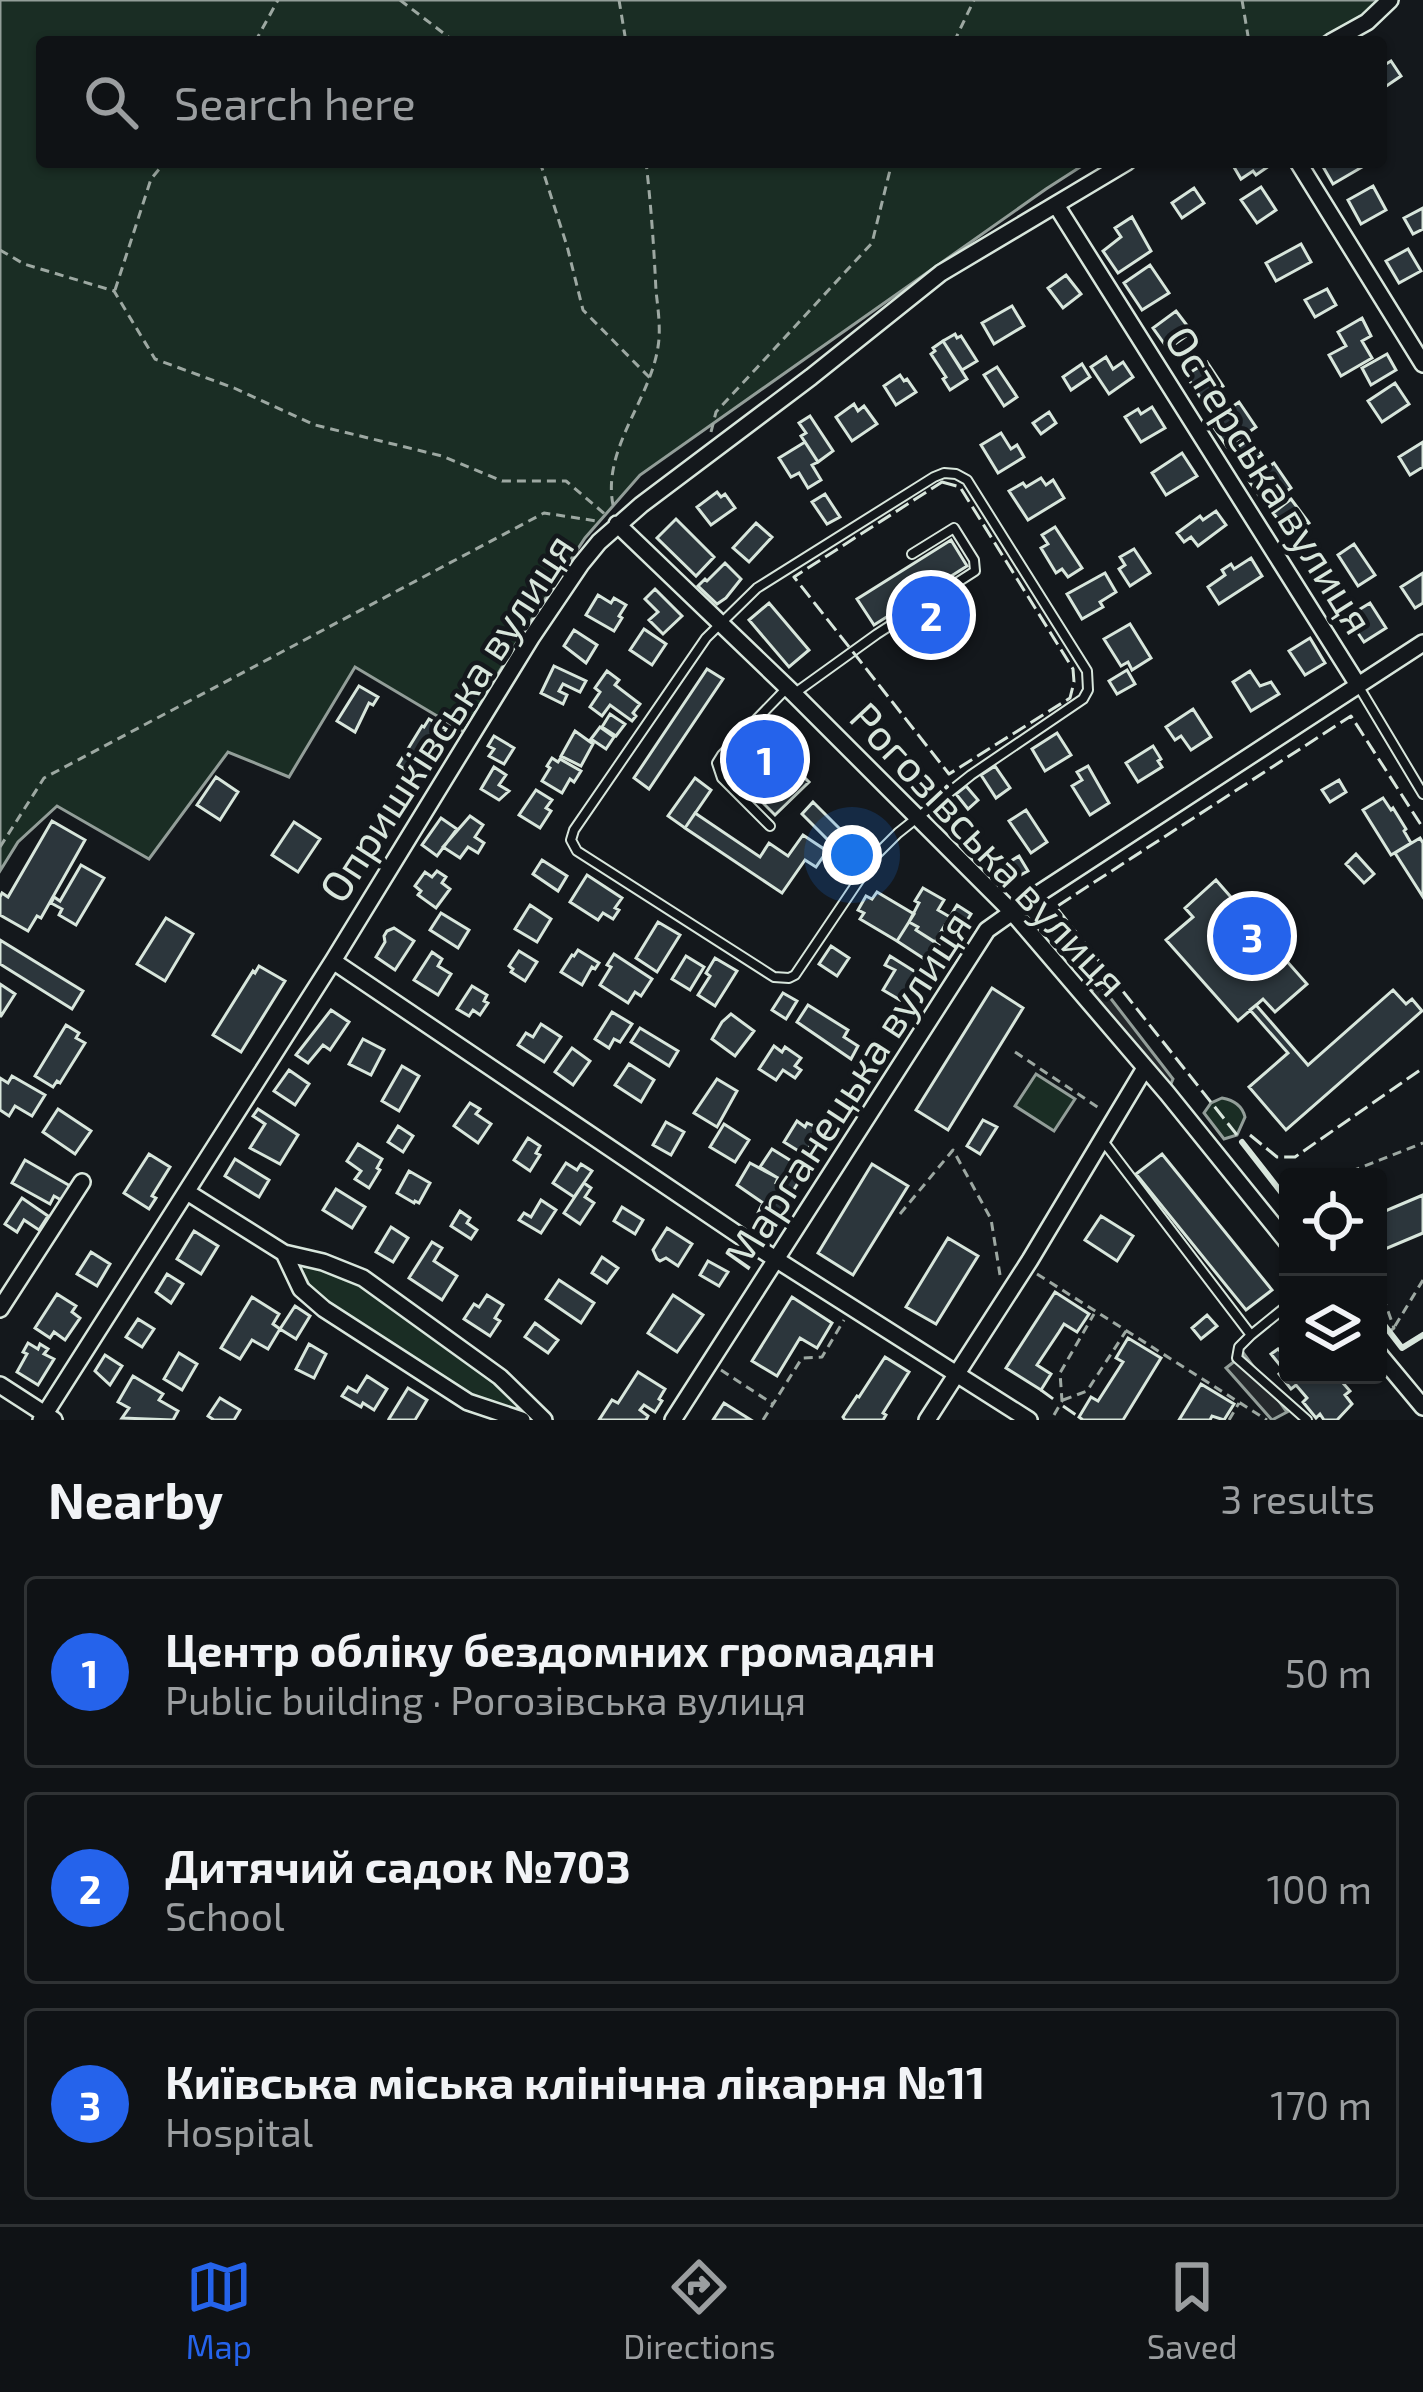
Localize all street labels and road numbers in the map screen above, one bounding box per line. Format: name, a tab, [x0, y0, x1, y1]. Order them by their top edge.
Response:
street label: Остерська вулиця	[1155, 316, 1386, 643]
street label: Опришківська вулиця	[307, 524, 584, 911]
street label: Рогозівська вулиця	[840, 691, 1139, 1006]
street label: Марганецька вулиця	[712, 901, 981, 1278]

